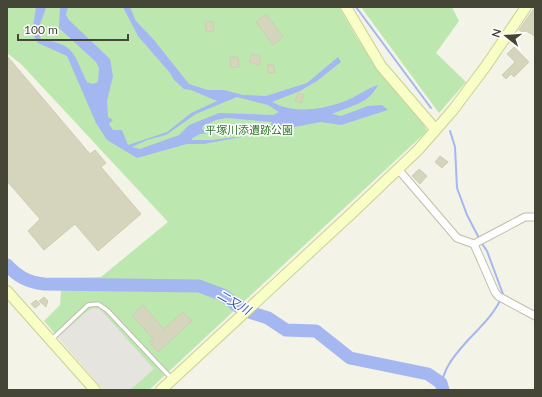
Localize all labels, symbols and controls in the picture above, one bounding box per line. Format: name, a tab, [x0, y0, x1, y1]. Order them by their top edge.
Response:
scale bar	[18, 16, 128, 42]
north arrow	[486, 16, 526, 56]
text: 100 m	[24, 22, 58, 37]
text: N	[489, 27, 503, 39]
park label: 平塚川添遺跡公園	[205, 123, 293, 136]
water label: 二又川	[215, 287, 255, 318]

